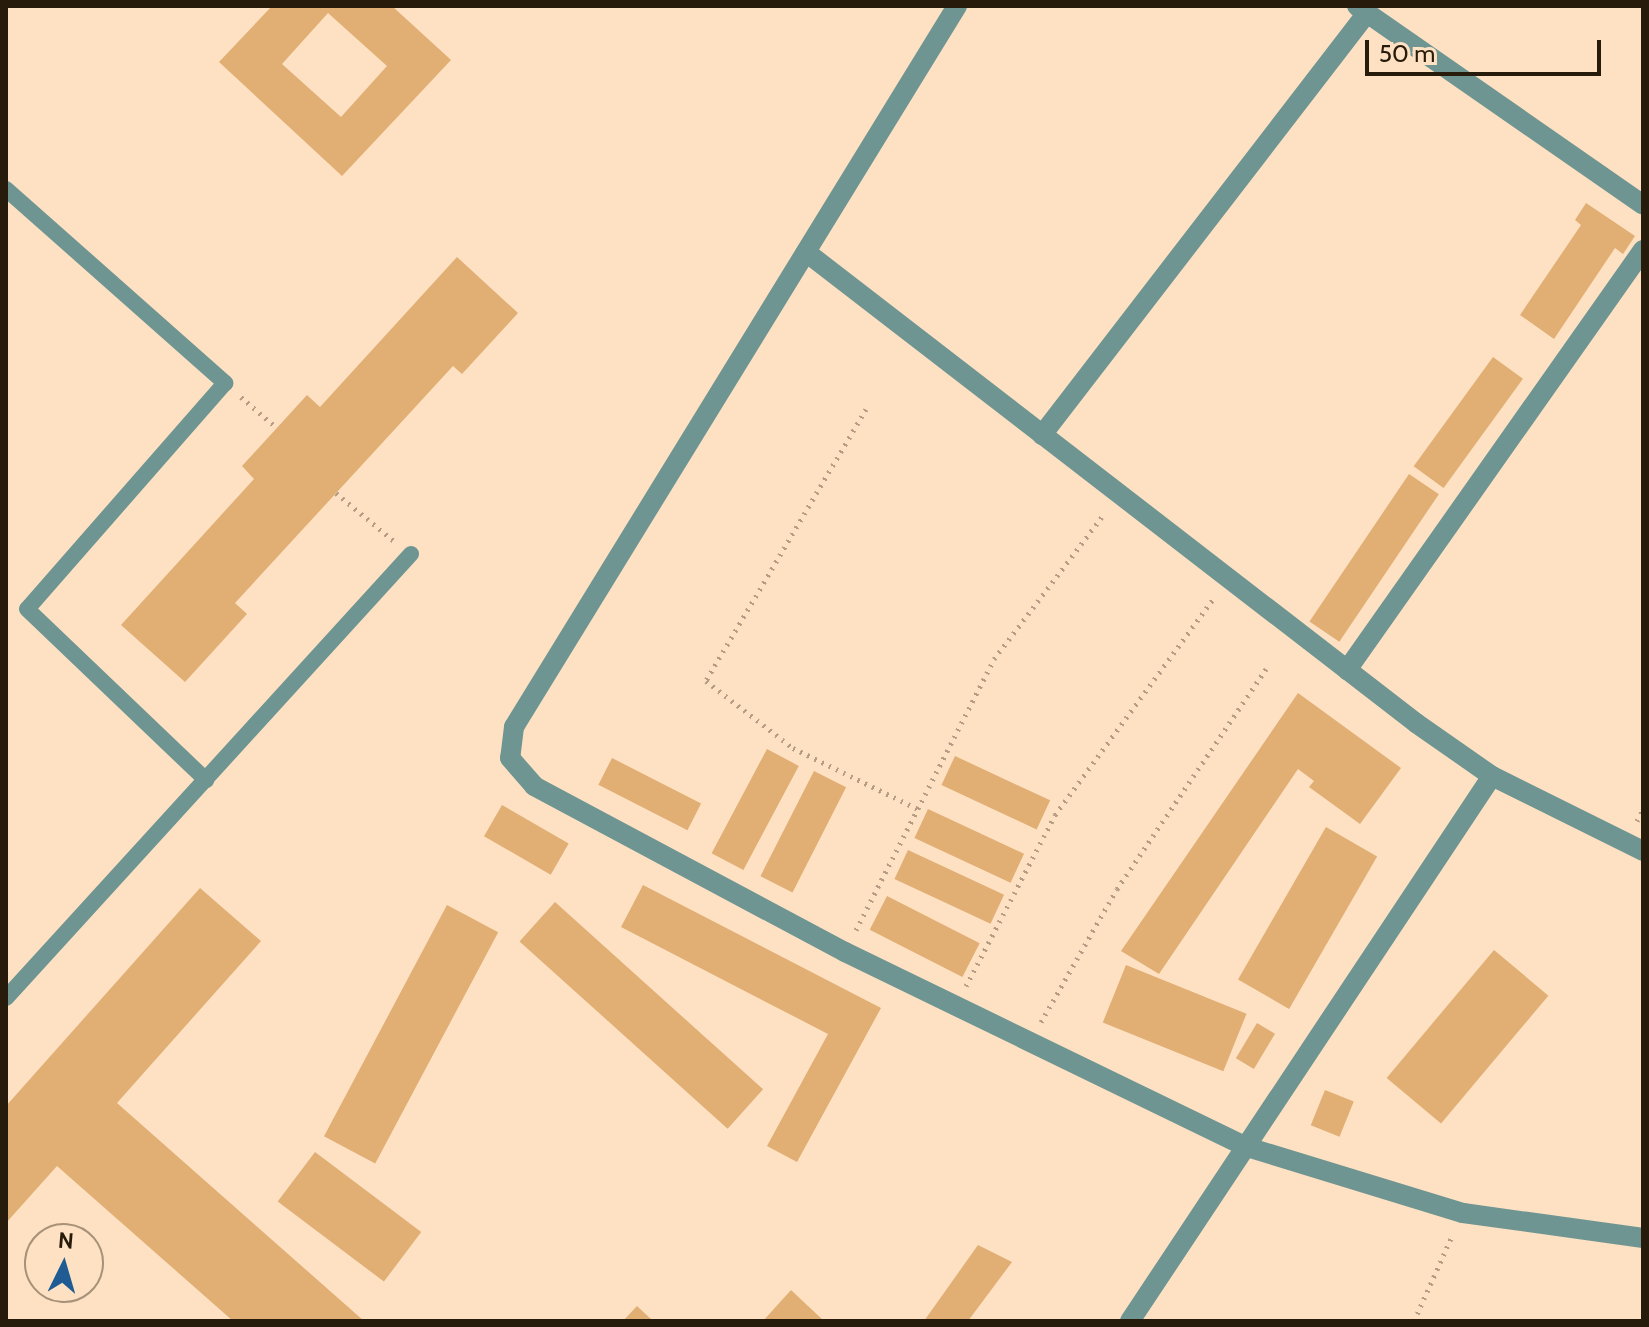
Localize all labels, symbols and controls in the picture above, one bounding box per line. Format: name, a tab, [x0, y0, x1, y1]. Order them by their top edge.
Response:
scale bar	[1369, 24, 1605, 74]
text: 50 m	[1379, 39, 1435, 68]
north arrow	[24, 1223, 104, 1303]
text: N	[57, 1226, 75, 1255]

